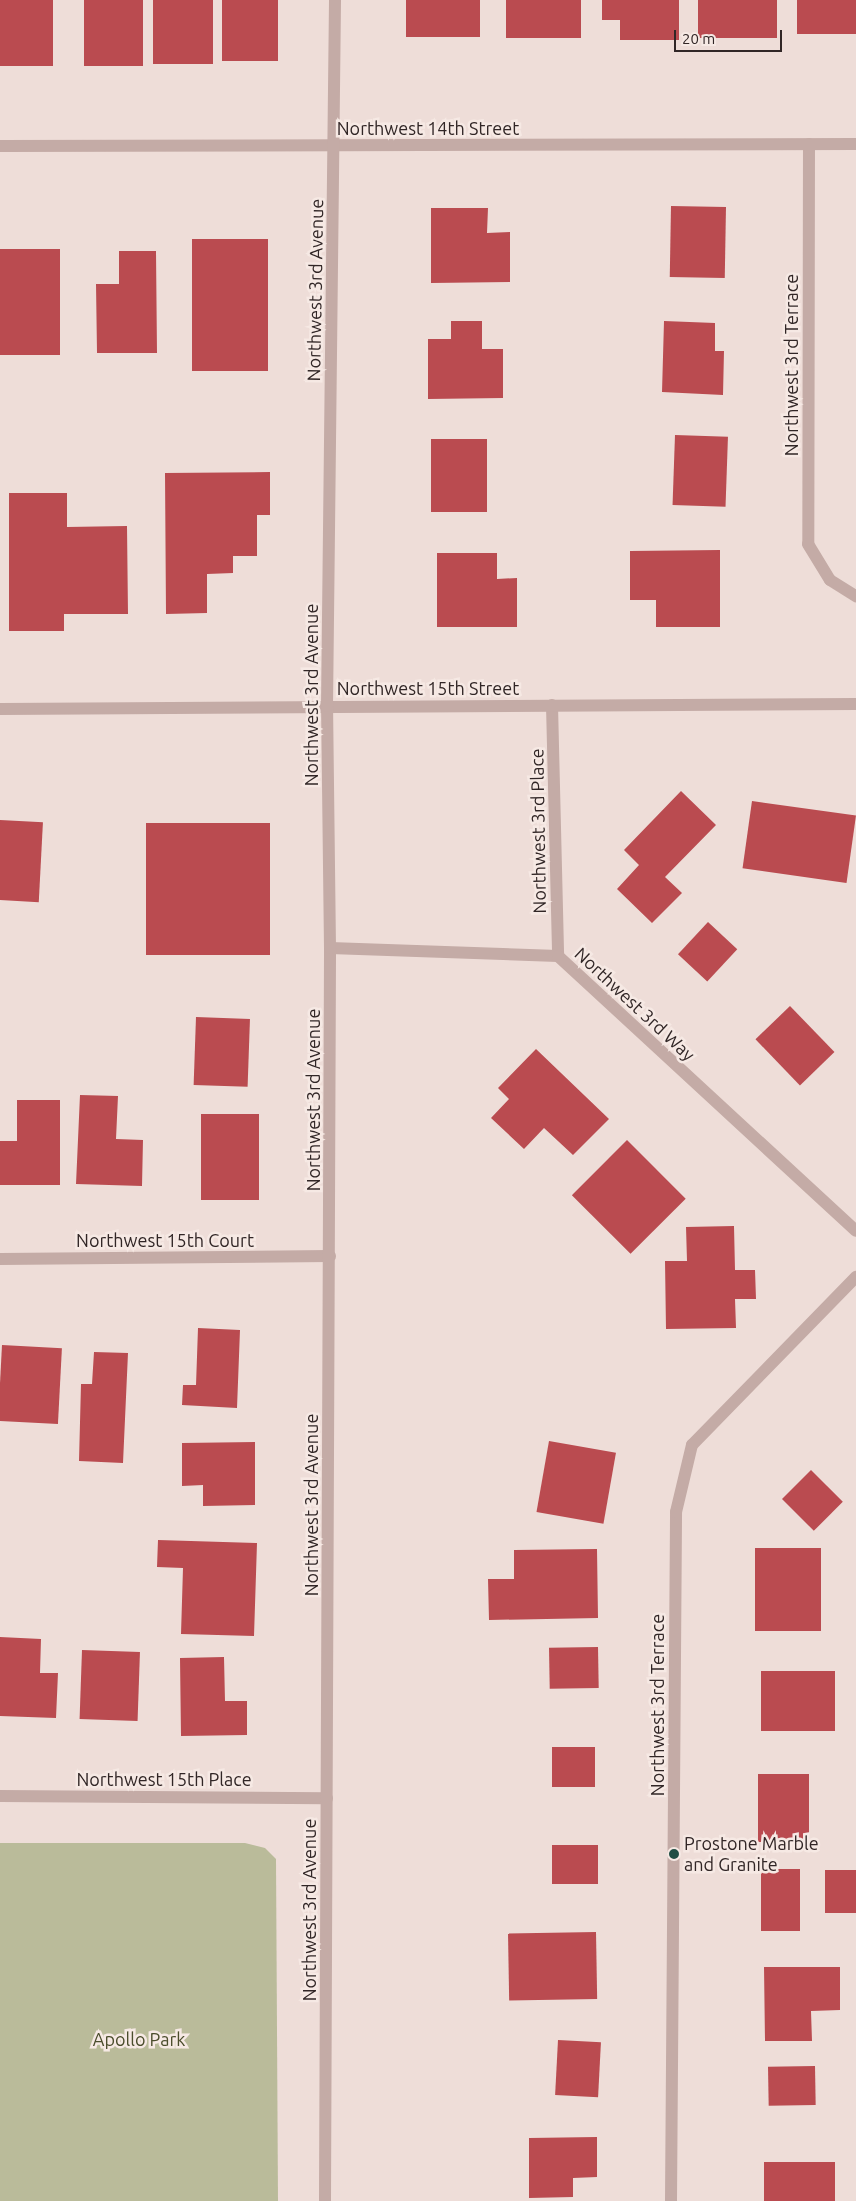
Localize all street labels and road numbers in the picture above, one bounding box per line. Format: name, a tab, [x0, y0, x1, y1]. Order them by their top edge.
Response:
street label: Northwest 14th Street	[337, 117, 519, 139]
street label: Northwest 3rd Avenue	[303, 198, 327, 382]
street label: Northwest 3rd Terrace	[780, 274, 802, 456]
street label: Northwest 3rd Avenue	[300, 604, 322, 786]
street label: Northwest 15th Street	[337, 677, 519, 699]
street label: Northwest 3rd Place	[526, 748, 550, 914]
street label: Northwest 3rd Way	[571, 943, 699, 1065]
street label: Northwest 3rd Avenue	[302, 1009, 324, 1191]
street label: Northwest 15th Court	[76, 1229, 254, 1251]
street label: Northwest 3rd Avenue	[300, 1414, 322, 1596]
street label: Northwest 3rd Terrace	[646, 1614, 668, 1796]
street label: Northwest 15th Place	[76, 1768, 252, 1790]
street label: Northwest 3rd Avenue	[298, 1819, 320, 2001]

